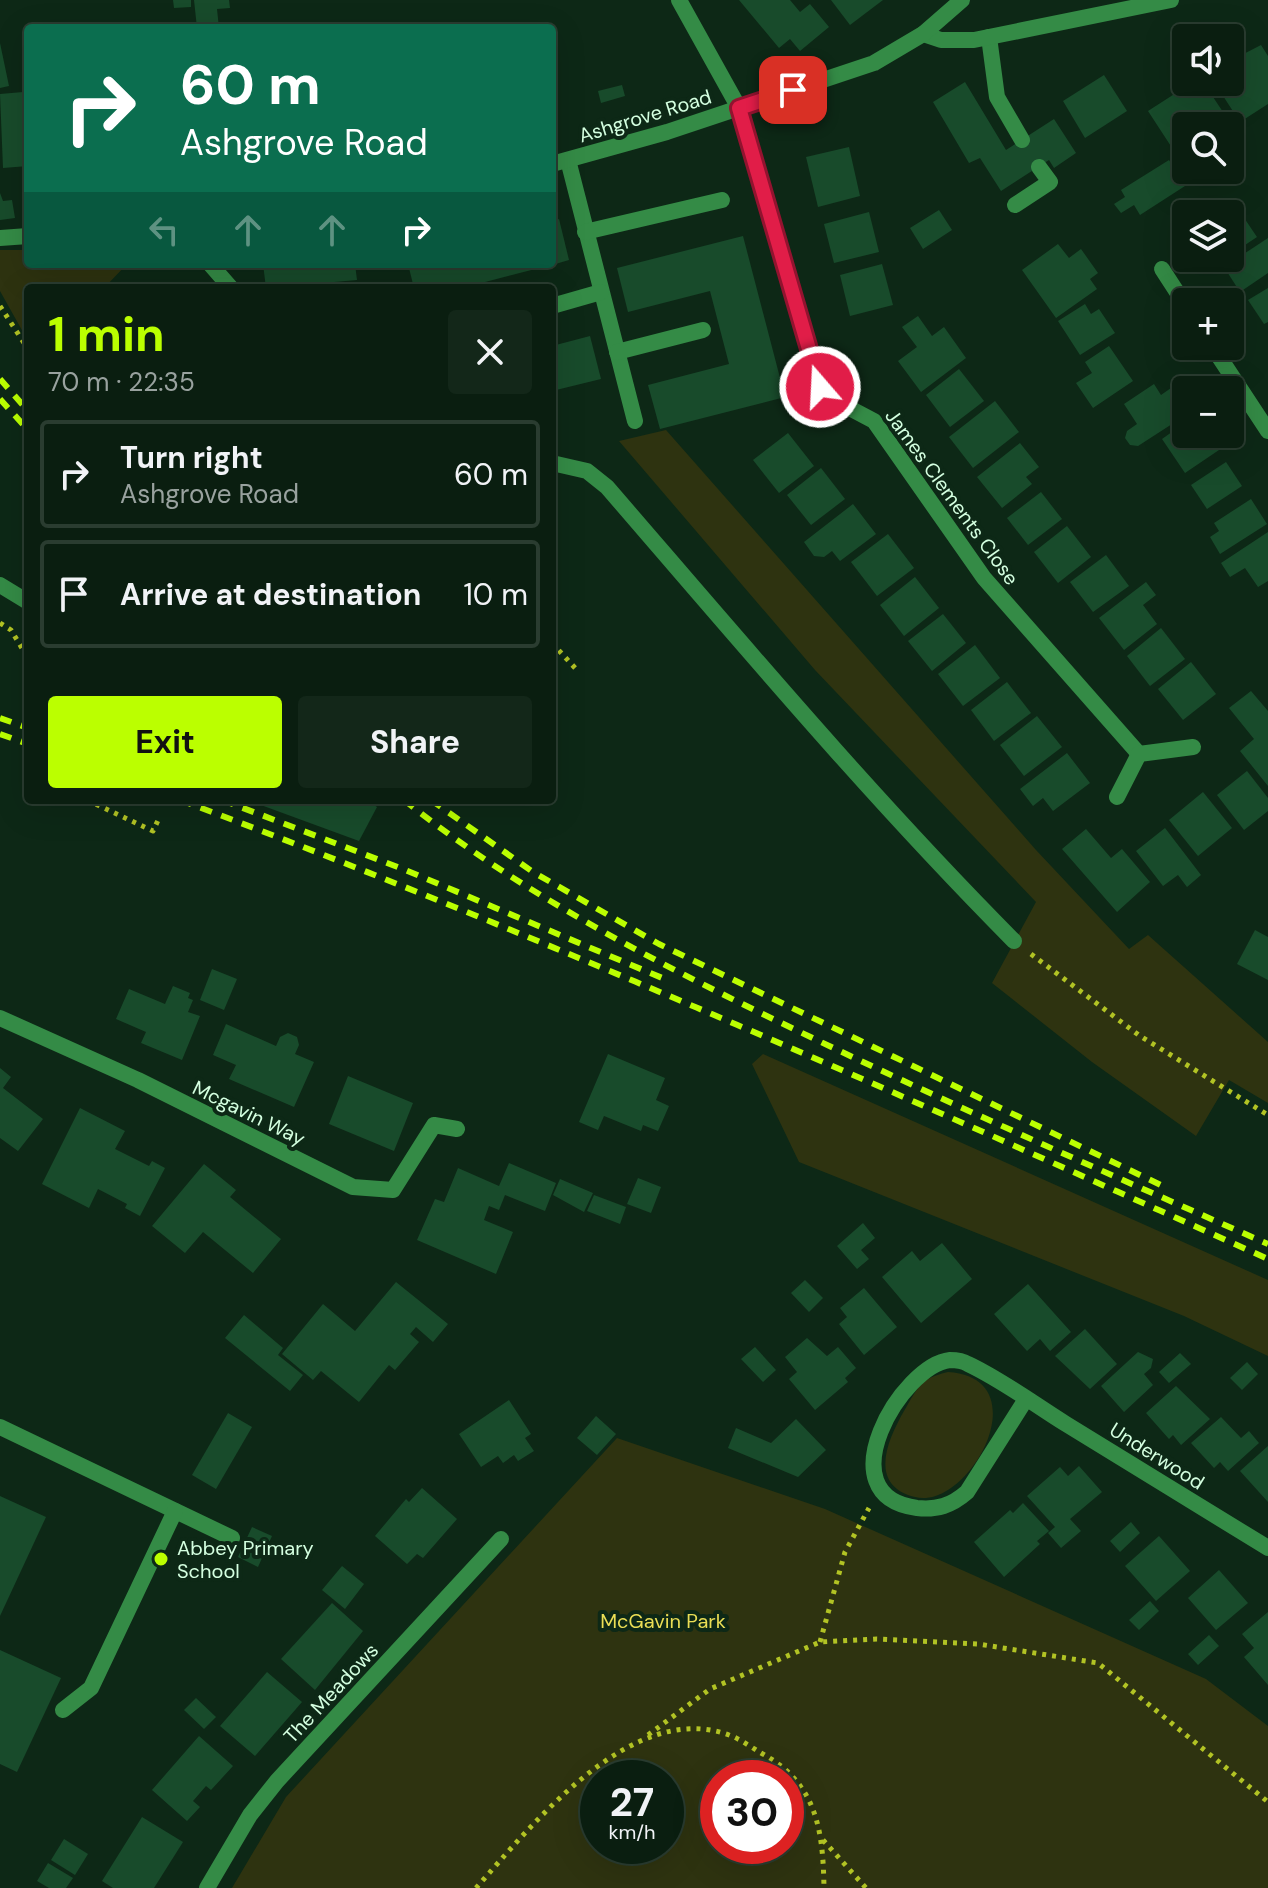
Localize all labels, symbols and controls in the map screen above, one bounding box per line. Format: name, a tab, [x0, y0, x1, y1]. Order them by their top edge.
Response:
map controls	[1172, 24, 1244, 448]
button: sound	[1172, 24, 1244, 96]
text: 60 m	[180, 48, 321, 121]
icon: right	[48, 56, 152, 160]
pin	[759, 56, 827, 124]
icon: arrive	[771, 68, 815, 112]
street label: Ashgrove Road	[575, 83, 715, 149]
button: search	[1172, 112, 1244, 184]
text: Ashgrove Road	[180, 119, 428, 166]
button: layers	[1172, 200, 1244, 272]
icon: left	[142, 208, 186, 252]
icon: ahead	[226, 208, 270, 252]
icon: ahead	[310, 208, 354, 252]
icon: right	[394, 208, 438, 252]
button: +	[1172, 288, 1244, 360]
text: 1 min	[48, 303, 165, 366]
button: close	[448, 310, 532, 394]
position arrow	[778, 345, 862, 429]
text: 70 m · 22:35	[48, 365, 195, 399]
button: −	[1172, 376, 1244, 448]
street label: James Clements Close	[879, 404, 1025, 590]
text: Turn right	[120, 438, 263, 477]
icon: right	[52, 452, 96, 496]
text: 60 m	[454, 455, 528, 494]
text: Ashgrove Road	[120, 477, 299, 511]
icon: arrive	[52, 572, 96, 616]
text: Arrive at destination	[120, 575, 421, 614]
text: 10 m	[463, 575, 528, 614]
button: Exit	[48, 696, 282, 788]
button: Share	[298, 696, 532, 788]
street label: Mcgavin Way	[188, 1075, 310, 1151]
street label: Underwood	[1105, 1417, 1209, 1495]
place label: Abbey Primary School	[177, 1535, 314, 1584]
marker: Abbey Primary School	[152, 1550, 170, 1568]
park label: McGavin Park	[600, 1608, 726, 1634]
street label: The Meadows	[278, 1637, 384, 1749]
speed limit sign: 30	[700, 1760, 804, 1864]
text: 27	[610, 1776, 654, 1828]
text: km/h	[608, 1819, 656, 1845]

